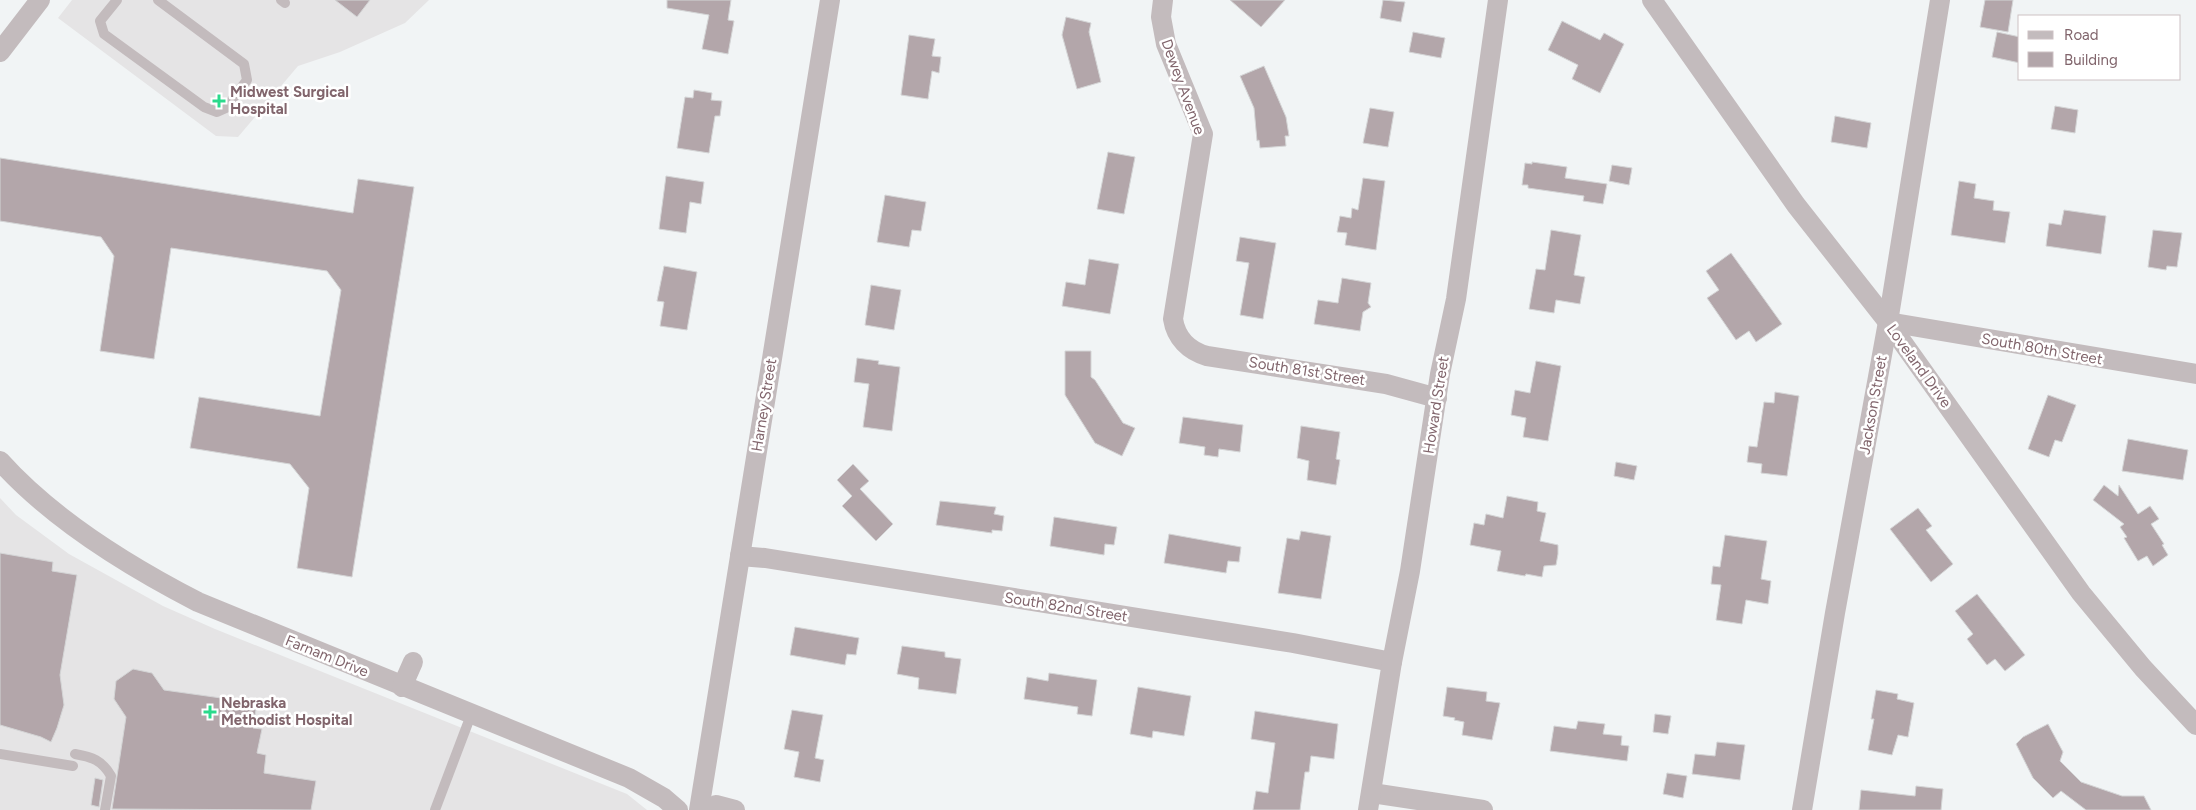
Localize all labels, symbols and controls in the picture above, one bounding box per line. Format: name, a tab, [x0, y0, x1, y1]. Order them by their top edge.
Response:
legend	[2018, 15, 2181, 80]
text: Road	[2064, 26, 2099, 44]
street label: Dewey Avenue	[1157, 37, 1209, 137]
text: Building	[2064, 51, 2118, 69]
place label: Midwest Surgical Hospital	[230, 83, 349, 118]
marker: Midwest Surgical Hospital	[212, 94, 226, 108]
street label: Loveland Drive	[1883, 321, 1955, 411]
street label: South 80th Street	[1980, 329, 2104, 369]
street label: South 81st Street	[1247, 353, 1367, 389]
street label: Jackson Street	[1855, 354, 1891, 456]
street label: Howard Street	[1419, 355, 1453, 455]
street label: Harney Street	[748, 357, 780, 453]
street label: South 82nd Street	[1003, 588, 1129, 626]
street label: Farnam Drive	[283, 631, 371, 681]
place label: Nebraska Methodist Hospital	[221, 694, 352, 729]
marker: Nebraska Methodist Hospital	[203, 705, 217, 719]

